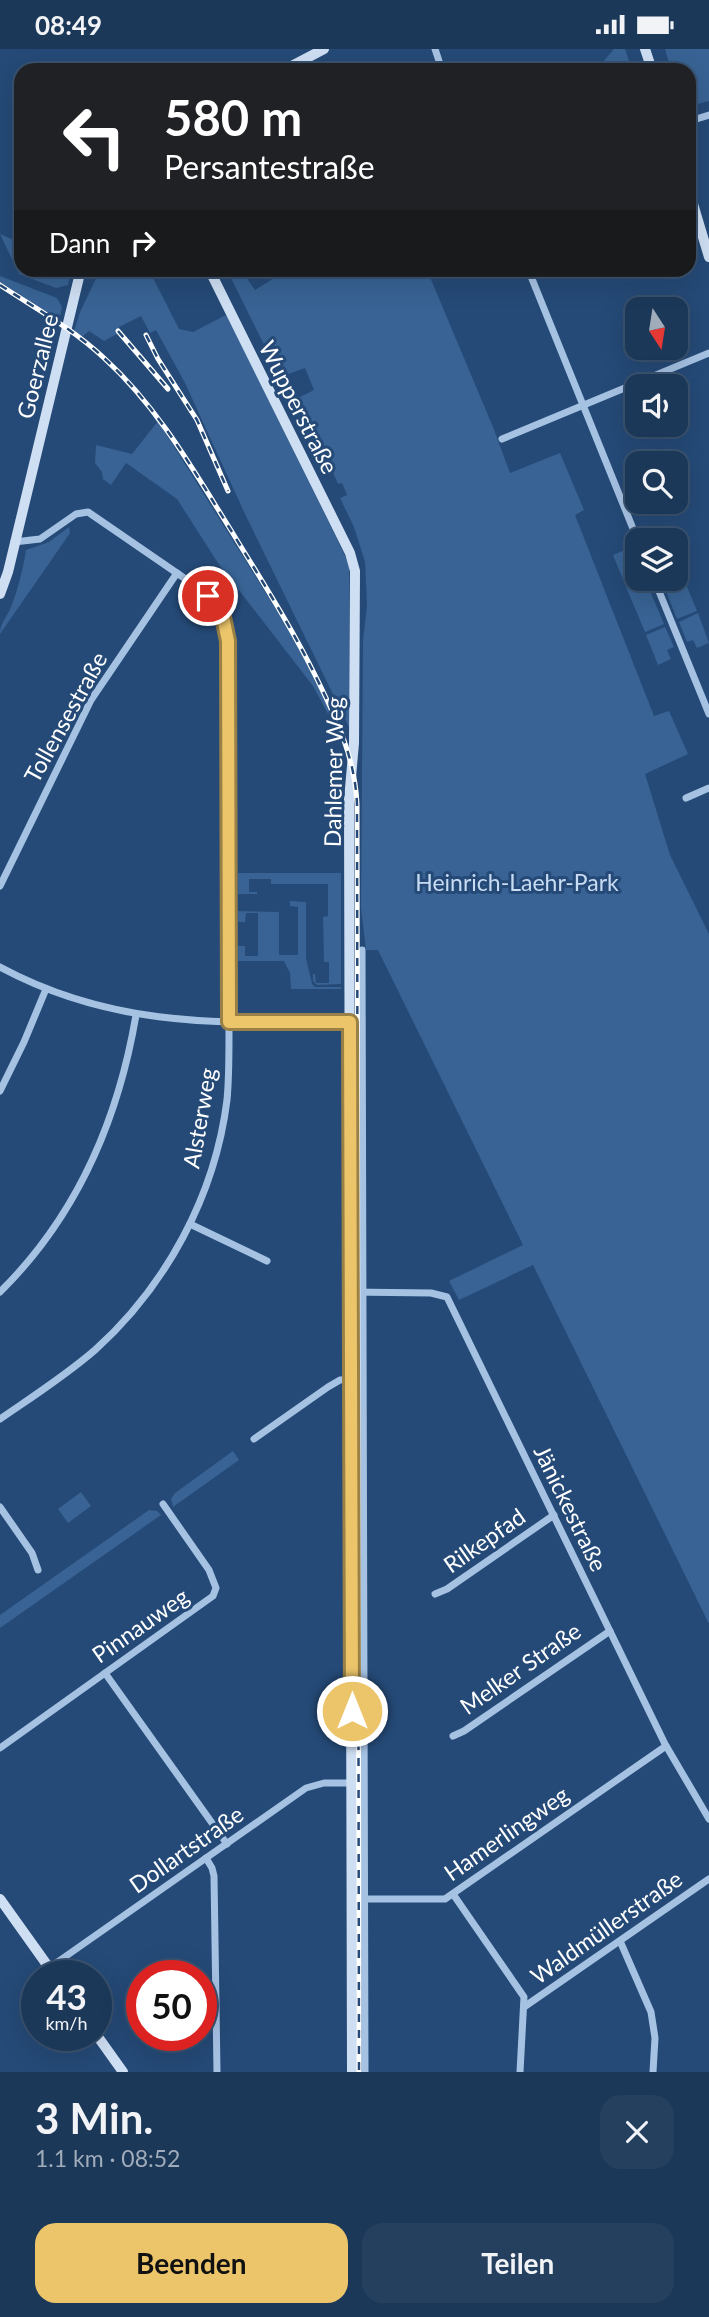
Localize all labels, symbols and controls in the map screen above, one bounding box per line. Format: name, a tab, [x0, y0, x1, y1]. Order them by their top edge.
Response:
text: 08:49	[35, 9, 102, 41]
text: 580 m	[164, 88, 302, 146]
icon: left	[49, 91, 140, 182]
text: Persantestraße	[164, 147, 375, 186]
icon: right	[124, 224, 162, 262]
text: Dann	[49, 227, 110, 259]
north arrow	[625, 297, 688, 361]
map controls	[625, 297, 688, 591]
street label: Goerzallee	[10, 311, 64, 421]
street label: Wupperstraße	[254, 336, 344, 478]
button: sound	[625, 374, 688, 437]
button: search	[625, 451, 688, 514]
button: layers	[625, 528, 688, 591]
pin	[178, 566, 238, 626]
icon: arrive	[189, 577, 227, 615]
street label: Tollensestraße	[18, 647, 112, 787]
street label: Dahlemer Weg	[318, 697, 348, 847]
park label: Heinrich-Laehr-Park	[415, 868, 619, 896]
street label: Alsterweg	[176, 1065, 222, 1170]
street label: Jänickestraße	[528, 1441, 614, 1575]
street label: Rilkepfad	[438, 1502, 530, 1578]
street label: Pinnauweg	[86, 1582, 194, 1668]
street label: Melker Straße	[454, 1616, 586, 1720]
position arrow	[315, 1674, 389, 1748]
street label: Hamerlingweg	[438, 1780, 574, 1886]
street label: Dollartstraße	[124, 1800, 248, 1898]
street label: Waldmüllerstraße	[525, 1864, 687, 1990]
speed limit sign: 50	[126, 1960, 217, 2051]
text: 43	[46, 1975, 87, 2017]
text: km/h	[45, 2012, 88, 2034]
text: 3 Min.	[35, 2093, 153, 2143]
button: close	[600, 2095, 674, 2169]
text: 1.1 km · 08:52	[35, 2144, 180, 2172]
button: Beenden	[35, 2223, 348, 2303]
button: Teilen	[362, 2223, 674, 2303]

